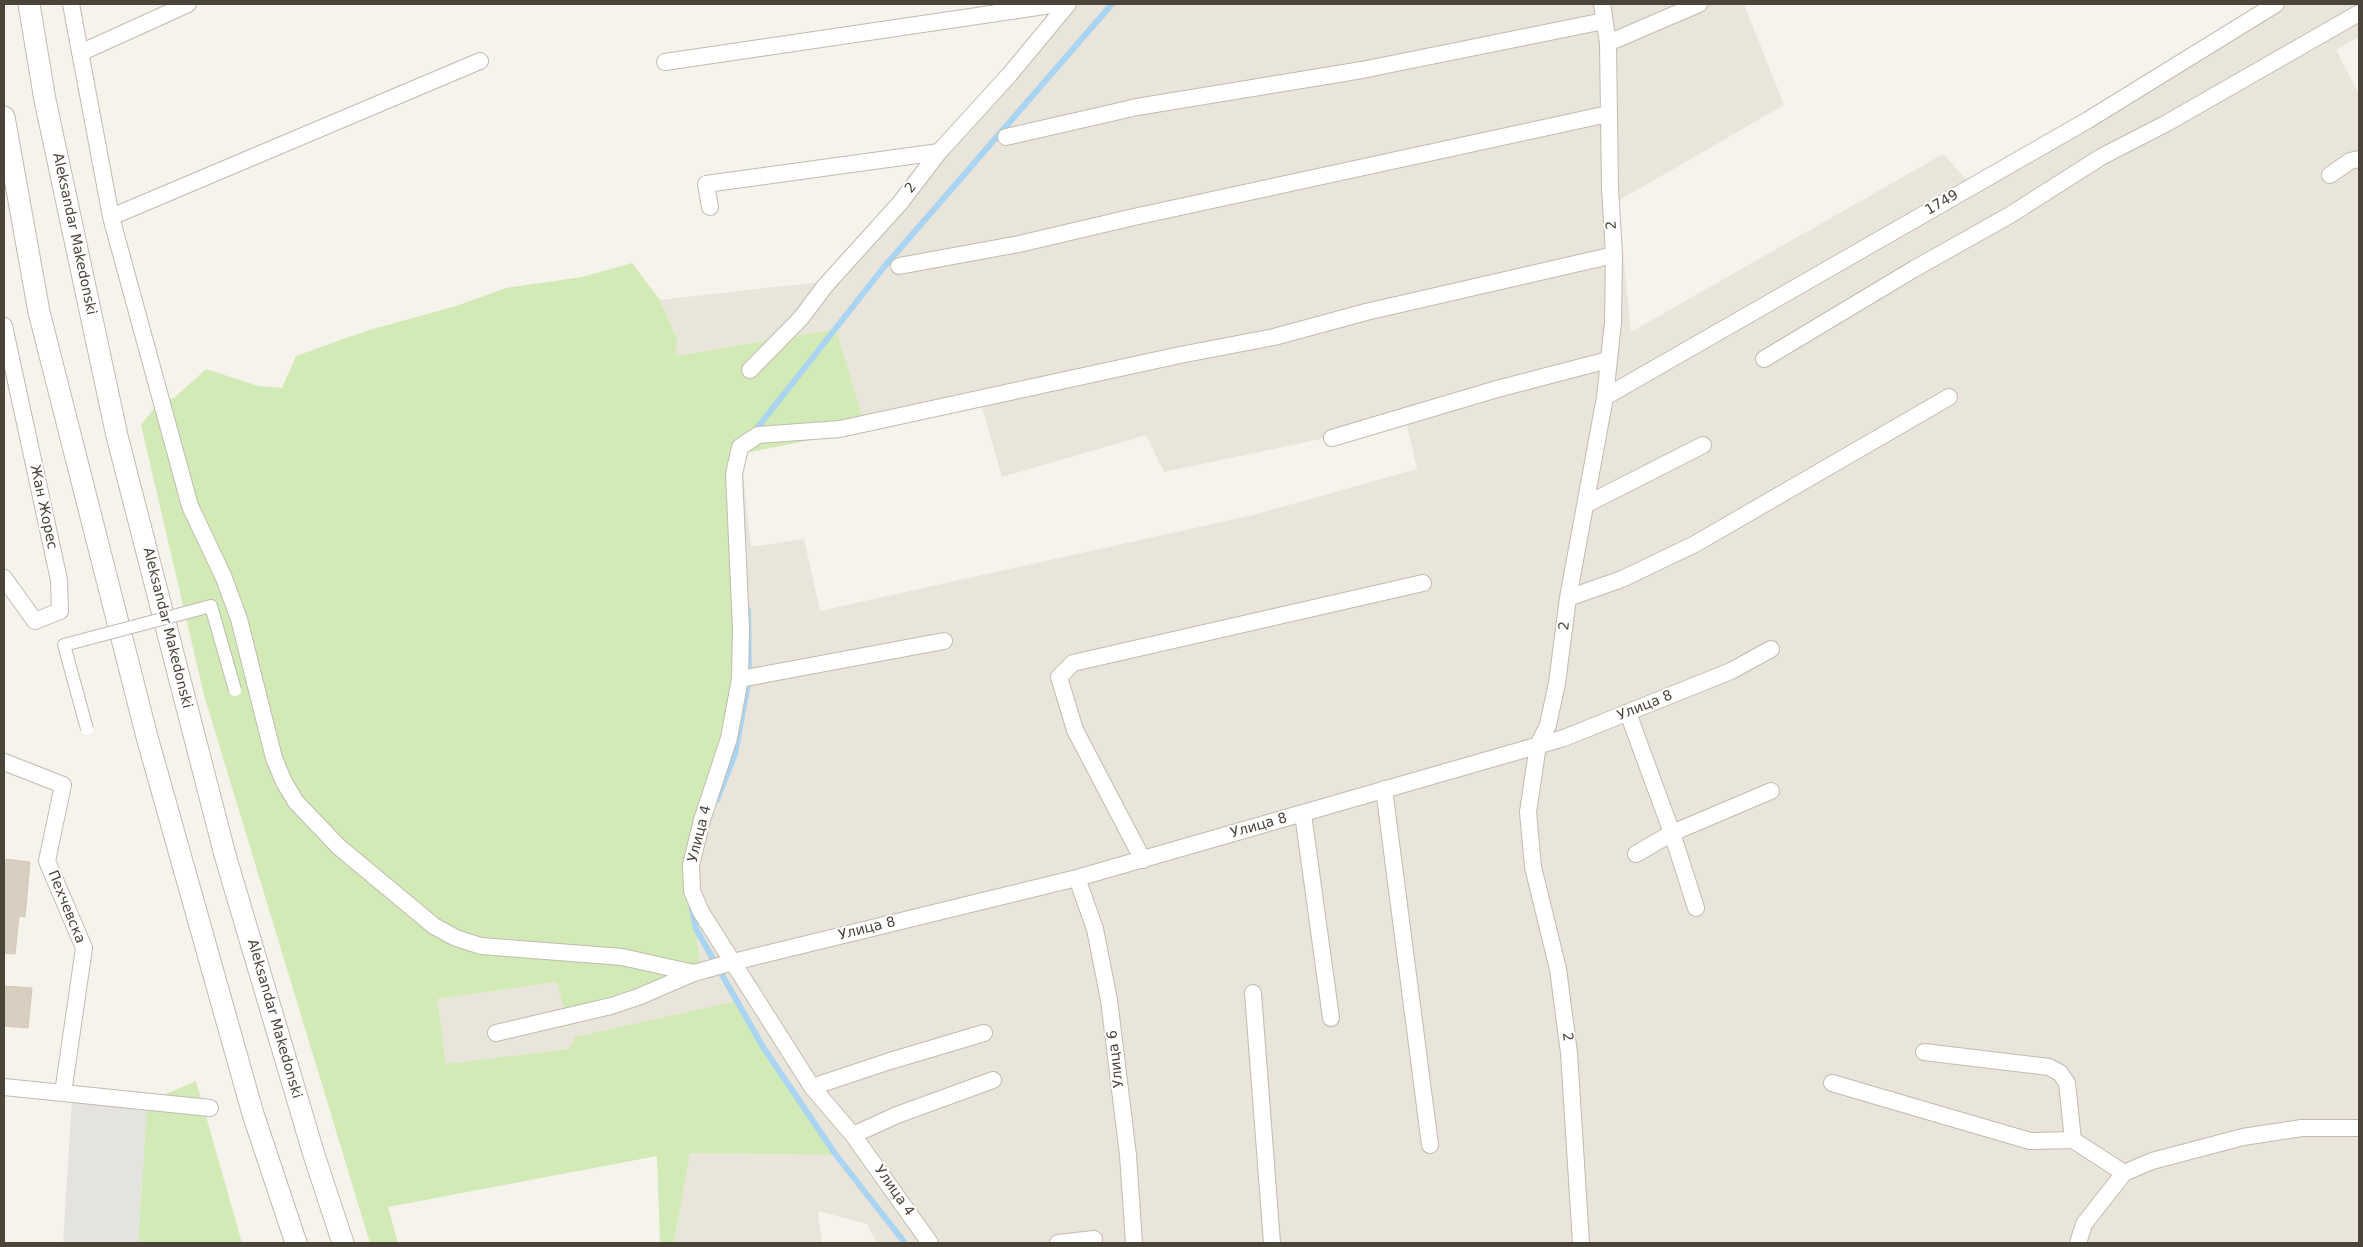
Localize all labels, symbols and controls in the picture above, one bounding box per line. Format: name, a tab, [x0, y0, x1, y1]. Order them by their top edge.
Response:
street label: Aleksandar Makedonski	[49, 152, 99, 316]
street label: 2	[902, 179, 920, 197]
street label: 1749	[1922, 187, 1962, 219]
street label: 2	[1603, 220, 1621, 230]
street label: Жан Жорес	[26, 463, 60, 551]
street label: Aleksandar Makedonski	[139, 546, 195, 710]
street label: 2	[1556, 621, 1574, 631]
street label: Улица 8	[1615, 687, 1675, 725]
street label: Улица 4	[685, 804, 715, 864]
street label: Улица 8	[1229, 810, 1289, 842]
street label: Пехчевска	[44, 868, 88, 946]
street label: Улица 8	[837, 914, 897, 944]
street label: Aleksandar Makedonski	[243, 937, 305, 1101]
street label: Улица 6	[1104, 1029, 1128, 1089]
street label: 2	[1558, 1031, 1576, 1043]
street label: Улица 4	[870, 1162, 918, 1220]

